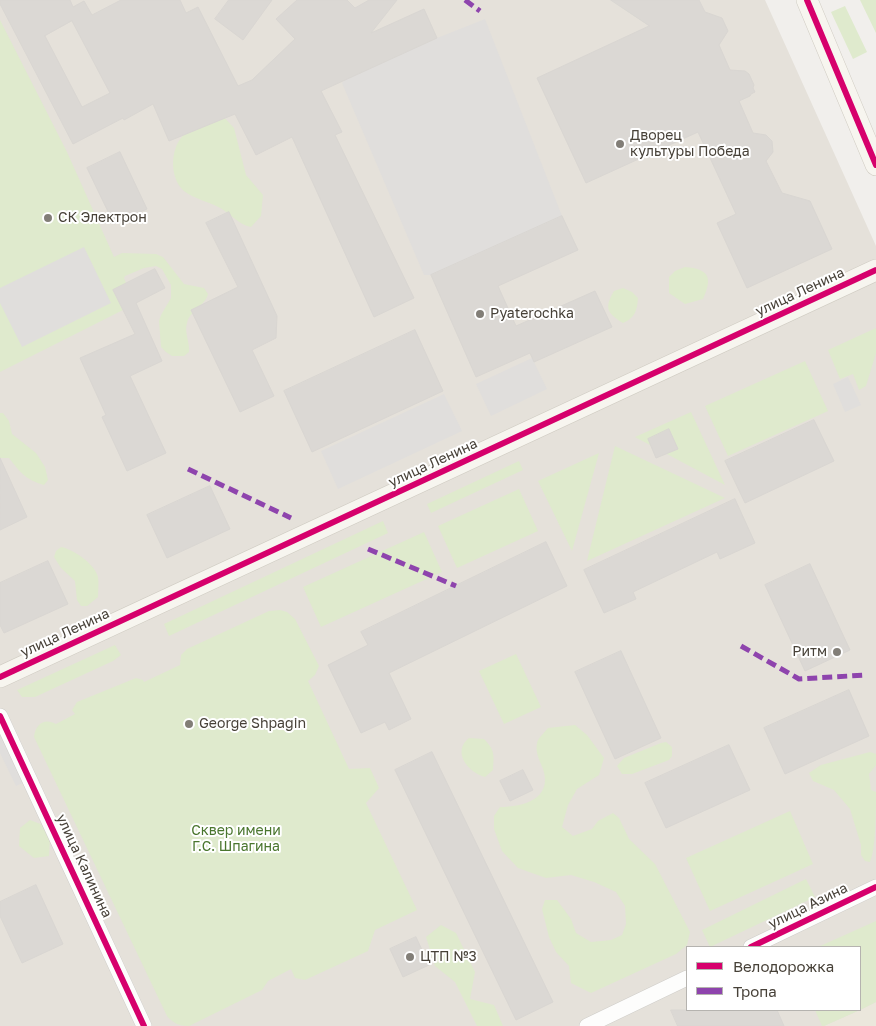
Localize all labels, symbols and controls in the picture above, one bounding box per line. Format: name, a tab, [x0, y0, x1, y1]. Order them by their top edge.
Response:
place label: Дворец культуры Победа	[630, 128, 750, 160]
marker: Дворец культуры Победа	[614, 138, 626, 150]
place label: СК Электрон	[58, 210, 147, 226]
marker: СК Электрон	[42, 212, 54, 224]
street label: улица Ленина	[753, 264, 847, 320]
place label: Pyaterochka	[490, 306, 574, 322]
marker: Pyaterochka	[474, 308, 486, 320]
street label: улица Ленина	[386, 435, 480, 491]
street label: улица Ленина	[18, 605, 112, 661]
place label: Ритм	[792, 644, 827, 660]
marker: Ритм	[831, 646, 843, 658]
place label: George Shpagin	[199, 716, 306, 732]
marker: George Shpagin	[183, 718, 195, 730]
street label: улица Калинина	[53, 812, 115, 920]
park label: Сквер имени Г.С. Шпагина	[191, 823, 281, 856]
street label: улица Азина	[766, 880, 850, 932]
legend	[686, 946, 861, 1011]
place label: ЦТП №3	[420, 949, 477, 965]
marker: ЦТП №3	[404, 951, 416, 963]
text: Велодорожка	[733, 957, 834, 975]
text: Тропа	[733, 982, 777, 1000]

